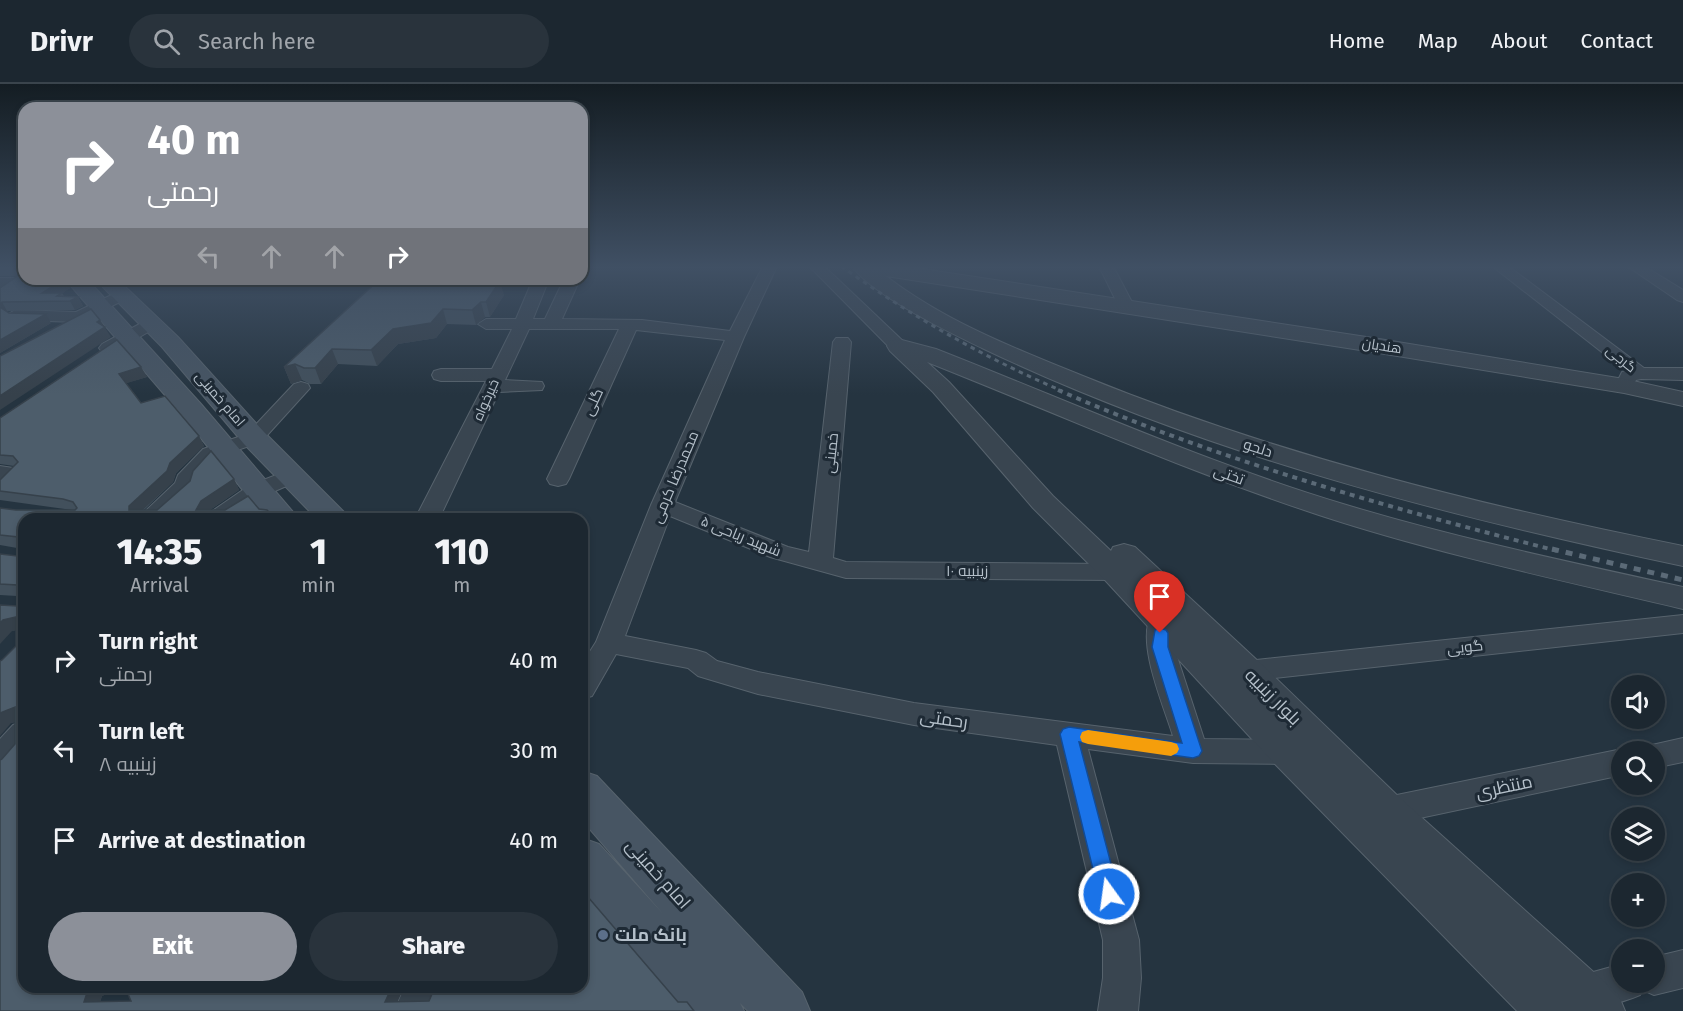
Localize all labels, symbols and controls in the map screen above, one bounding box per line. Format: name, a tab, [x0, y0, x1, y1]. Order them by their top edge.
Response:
search box	[129, 14, 549, 68]
text: Drivr	[30, 25, 93, 58]
icon: search	[150, 25, 183, 58]
text: Search here	[198, 28, 315, 55]
text: Home	[1329, 28, 1385, 54]
text: Map	[1418, 28, 1458, 54]
text: About	[1491, 28, 1548, 54]
text: Contact	[1581, 28, 1653, 54]
text: 40 m	[147, 115, 241, 165]
icon: right	[48, 126, 126, 204]
text: رحمتی	[147, 176, 219, 208]
icon: left	[192, 240, 225, 273]
icon: ahead	[255, 240, 288, 273]
icon: ahead	[318, 240, 351, 273]
icon: right	[381, 240, 414, 273]
street label: هندیان	[1361, 334, 1403, 358]
street label: گرجی	[1603, 342, 1639, 376]
street label: امام خمینی	[191, 368, 248, 431]
street label: خیرخواه	[469, 376, 503, 424]
street label: گلی	[579, 386, 608, 419]
street label: محمدرضا کرمی	[648, 428, 703, 526]
street label: خمینی	[820, 432, 843, 474]
street label: دلجو	[1241, 435, 1275, 461]
street label: تختی	[1211, 461, 1247, 490]
street label: ۵ شهید ریاحی	[698, 512, 784, 561]
text: 14:35	[117, 530, 202, 574]
text: 1	[310, 530, 327, 574]
text: 110	[434, 530, 489, 574]
street label: زینبیه ۱۰	[946, 562, 988, 580]
pin	[1134, 571, 1185, 633]
text: Arrival	[130, 573, 189, 597]
text: min	[301, 573, 336, 597]
text: m	[453, 573, 470, 597]
icon: arrive	[1143, 580, 1176, 613]
text: Turn right	[99, 628, 198, 655]
street label: گویی	[1446, 636, 1484, 659]
icon: right	[48, 644, 81, 677]
text: 40 m	[509, 647, 558, 674]
text: رحمتی	[99, 662, 152, 686]
street label: بلوار زینبیه	[1240, 664, 1306, 730]
map controls	[1611, 675, 1665, 993]
button: sound	[1611, 675, 1665, 729]
street label: رحمتی	[919, 705, 969, 733]
text: Turn left	[99, 718, 184, 745]
icon: left	[48, 734, 81, 767]
text: 30 m	[510, 737, 558, 764]
button: search	[1611, 741, 1665, 795]
text: زینبیه ۸	[99, 752, 157, 776]
street label: منتظری	[1474, 770, 1534, 804]
button: layers	[1611, 807, 1665, 861]
icon: arrive	[48, 824, 81, 857]
text: Arrive at destination	[99, 827, 306, 854]
text: 40 m	[509, 827, 558, 854]
street label: امام خمینی	[620, 835, 695, 914]
position arrow	[1077, 862, 1141, 926]
button: +	[1611, 873, 1665, 927]
button: Exit	[48, 912, 297, 981]
button: Share	[309, 912, 558, 981]
place label: بانک ملت	[615, 924, 687, 946]
marker: بانک ملت	[596, 928, 610, 942]
button: −	[1611, 939, 1665, 993]

